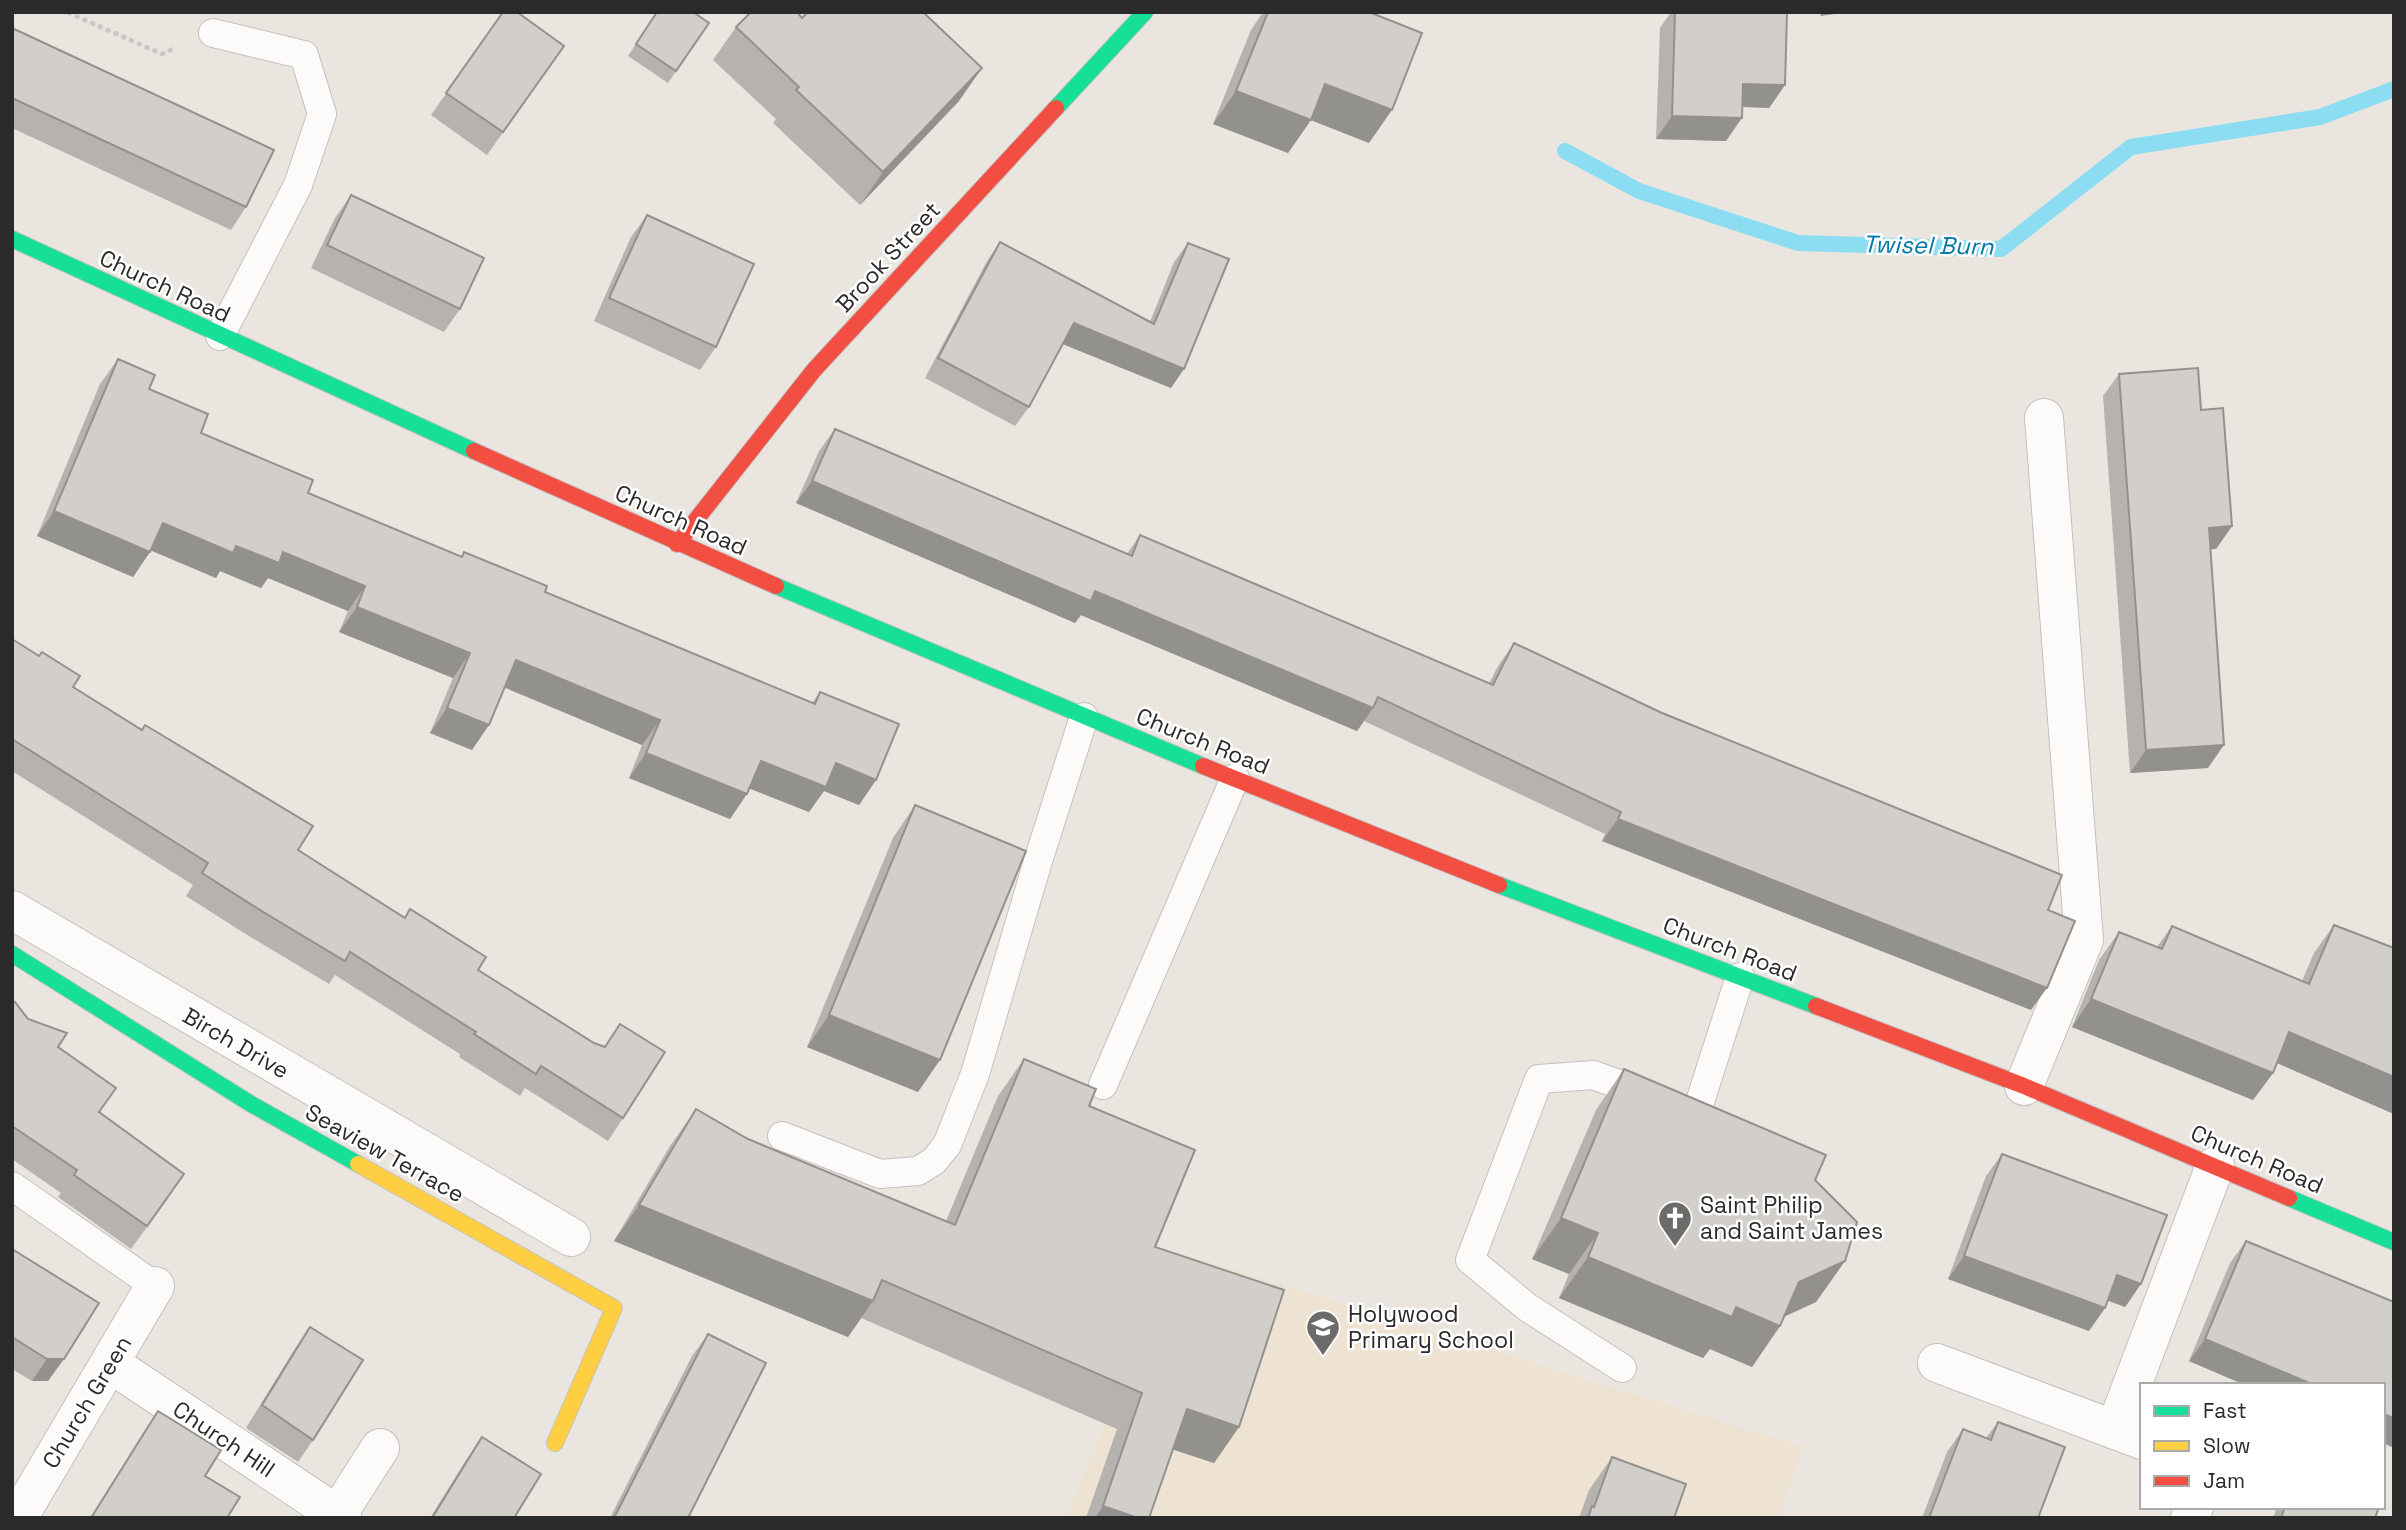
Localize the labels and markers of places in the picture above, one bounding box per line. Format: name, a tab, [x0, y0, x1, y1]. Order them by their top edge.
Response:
place label: Saint Philip and Saint James	[1700, 1190, 1883, 1246]
church icon: Saint Philip and Saint James	[1656, 1199, 1694, 1248]
place label: Holywood Primary School	[1348, 1299, 1514, 1355]
school or university icon: Holywood Primary School	[1304, 1308, 1342, 1357]

